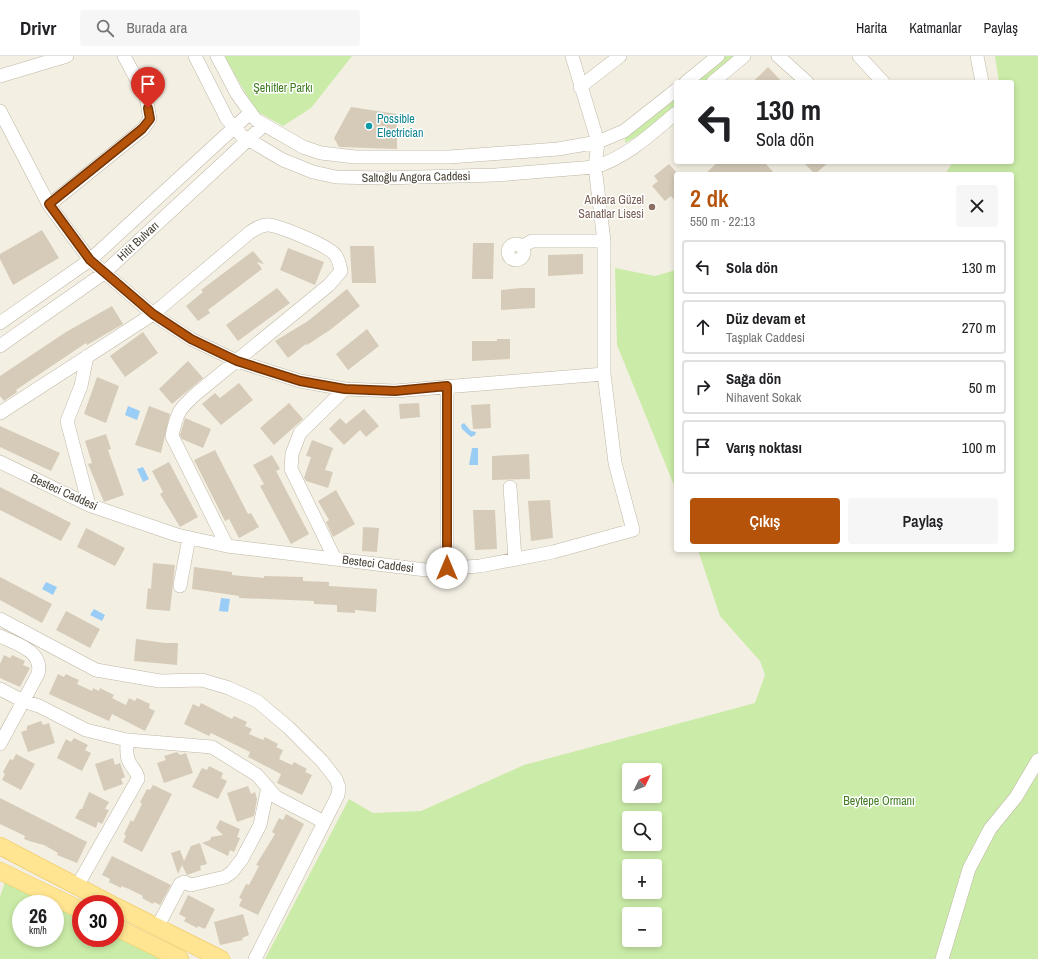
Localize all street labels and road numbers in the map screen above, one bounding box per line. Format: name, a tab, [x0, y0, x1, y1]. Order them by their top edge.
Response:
street label: Saltoğlu Angora Caddesi	[361, 168, 471, 186]
street label: Hitit Bulvarı	[114, 218, 162, 264]
street label: Besteci Caddesi	[28, 470, 100, 514]
street label: Besteci Caddesi	[341, 552, 415, 576]

